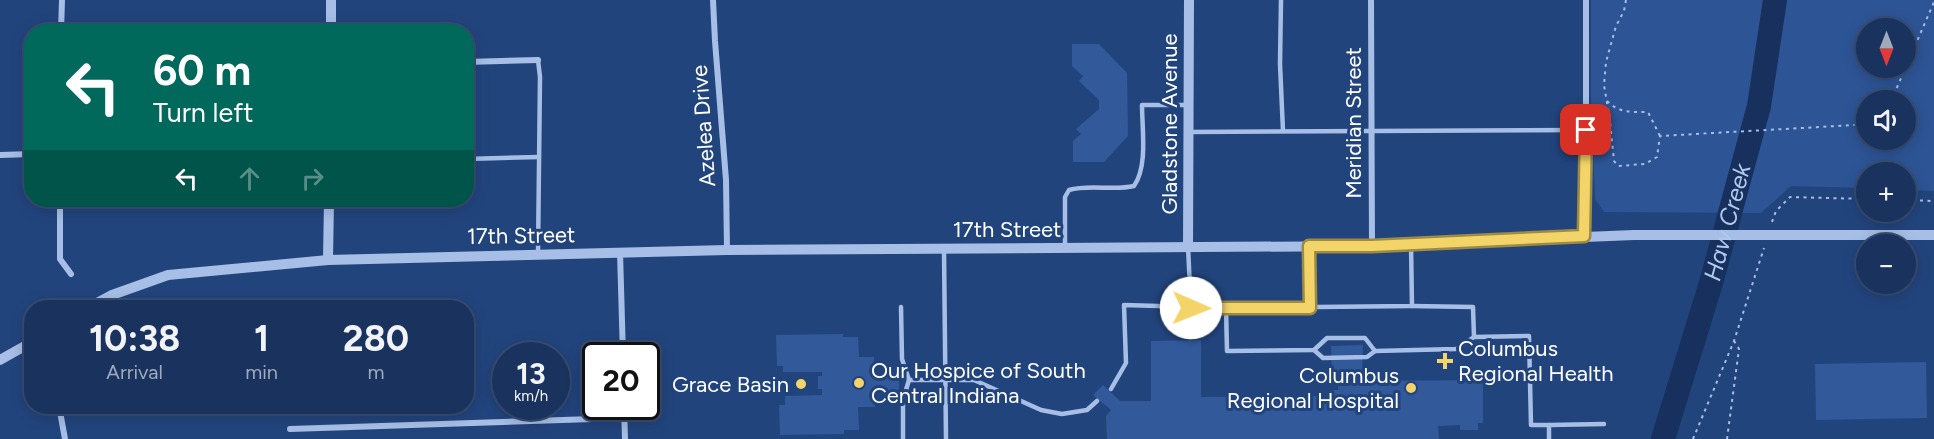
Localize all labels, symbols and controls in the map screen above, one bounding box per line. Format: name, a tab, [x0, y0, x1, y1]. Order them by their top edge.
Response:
north arrow	[1856, 18, 1916, 78]
map controls	[1856, 18, 1916, 294]
street label: Gladstone Avenue	[1156, 33, 1183, 215]
text: 60 m	[153, 45, 251, 96]
street label: Meridian Street	[1340, 47, 1367, 199]
icon: left	[54, 48, 132, 126]
street label: Azelea Drive	[686, 64, 721, 188]
button: sound	[1856, 90, 1916, 150]
text: Turn left	[153, 96, 253, 129]
pin	[1560, 104, 1611, 155]
icon: arrive	[1569, 113, 1602, 146]
water label: Haw Creek	[1697, 159, 1757, 284]
icon: left	[170, 162, 203, 195]
icon: ahead	[233, 162, 266, 195]
icon: right	[296, 162, 329, 195]
button: +	[1856, 162, 1916, 222]
street label: 17th Street	[953, 216, 1061, 243]
street label: 17th Street	[467, 221, 576, 250]
button: −	[1856, 234, 1916, 294]
position arrow	[1159, 276, 1223, 340]
text: 10:38	[89, 317, 180, 360]
text: 1	[254, 317, 269, 360]
text: 280	[343, 317, 409, 360]
place label: Columbus Regional Health	[1458, 335, 1614, 387]
speed limit sign: 20	[582, 342, 660, 420]
marker: Columbus Regional Health	[1436, 352, 1454, 370]
text: 13	[516, 355, 546, 392]
place label: Our Hospice of South Central Indiana	[871, 357, 1086, 409]
text: Arrival	[106, 360, 163, 384]
text: min	[245, 360, 278, 384]
text: m	[367, 360, 384, 384]
place label: Columbus Regional Hospital	[1227, 362, 1399, 414]
place label: Grace Basin	[672, 371, 789, 398]
marker: Our Hospice of South Central Indiana	[852, 376, 866, 390]
marker: Grace Basin	[794, 377, 808, 391]
marker: Columbus Regional Hospital	[1404, 381, 1418, 395]
text: km/h	[514, 387, 548, 405]

